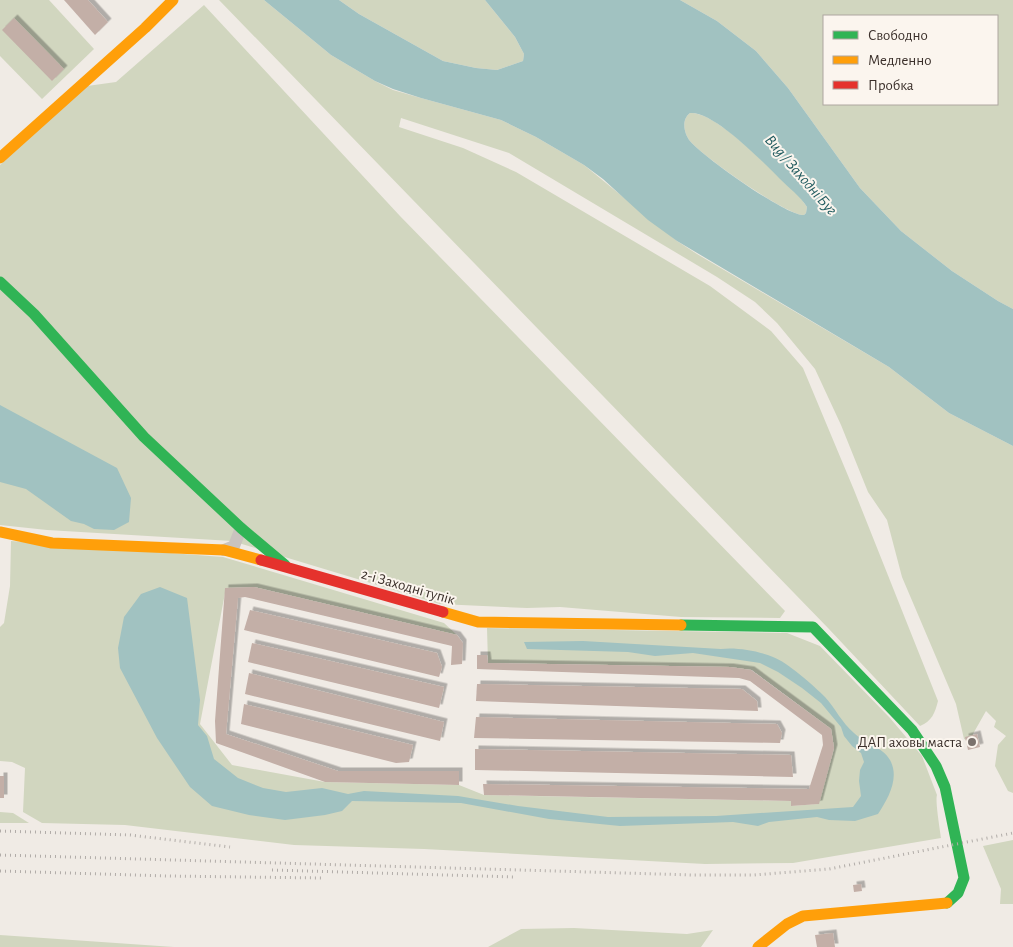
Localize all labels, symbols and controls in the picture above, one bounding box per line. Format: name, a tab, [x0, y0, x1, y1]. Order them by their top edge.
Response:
legend	[823, 15, 998, 105]
text: Свободно	[868, 28, 928, 43]
text: Медленно	[868, 53, 932, 68]
text: Пробка	[868, 78, 914, 93]
water label: Bug / Заходні Буг	[762, 132, 840, 218]
street label: 2-і Заходні тупік	[359, 566, 457, 608]
place label: ДАП аховы маста	[858, 735, 962, 750]
marker: ДАП аховы маста	[966, 736, 978, 748]

